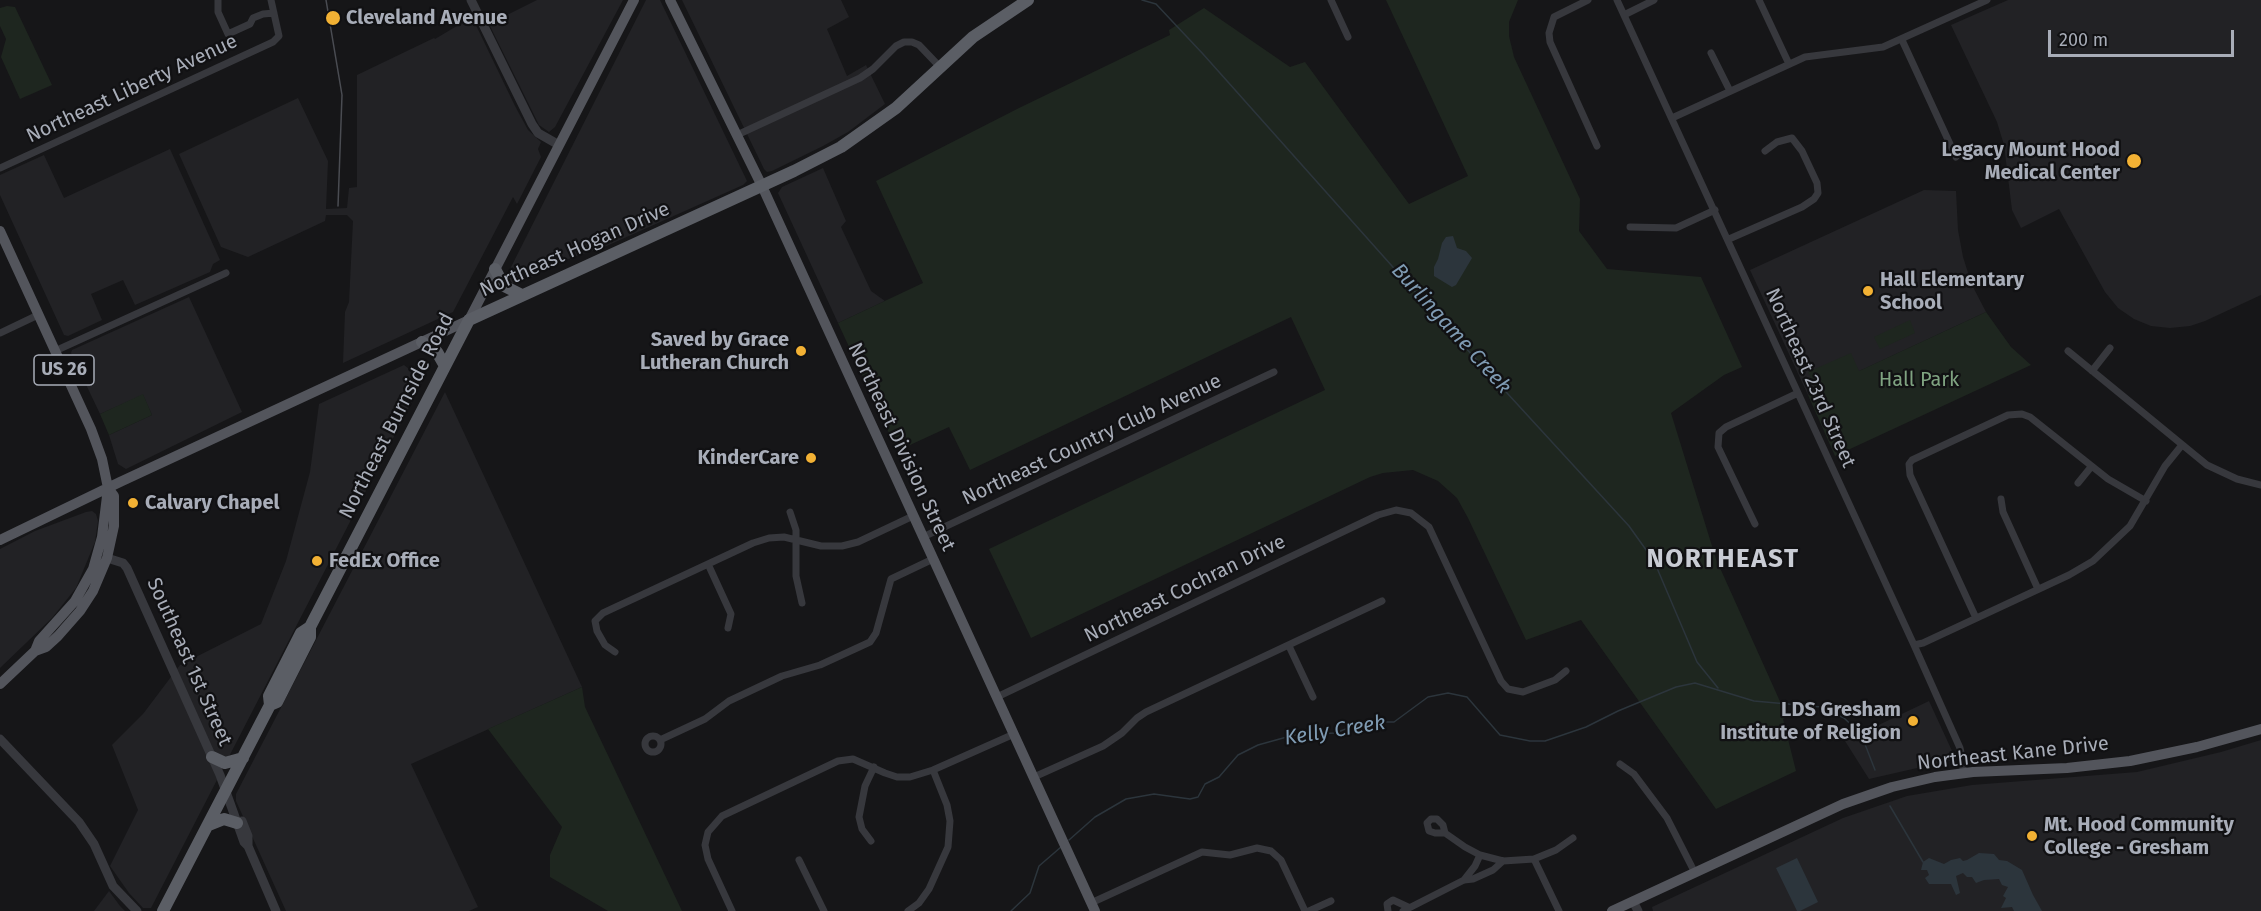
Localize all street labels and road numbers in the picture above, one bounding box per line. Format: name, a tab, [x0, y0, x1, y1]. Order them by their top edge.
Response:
street label: Northeast Liberty Avenue	[23, 30, 241, 148]
street label: Northeast Hogan Drive	[476, 197, 674, 303]
street label: Northeast 23rd Street	[1760, 285, 1860, 471]
street label: Northeast Burnside Road	[335, 309, 459, 523]
street label: Northeast Division Street	[842, 339, 960, 555]
road number: US 26	[34, 355, 94, 385]
street label: Northeast Country Club Avenue	[959, 369, 1225, 511]
street label: Northeast Cochran Drive	[1081, 530, 1289, 648]
street label: Southeast 1st Street	[141, 574, 237, 750]
street label: Northeast Kane Drive	[1916, 732, 2110, 776]

